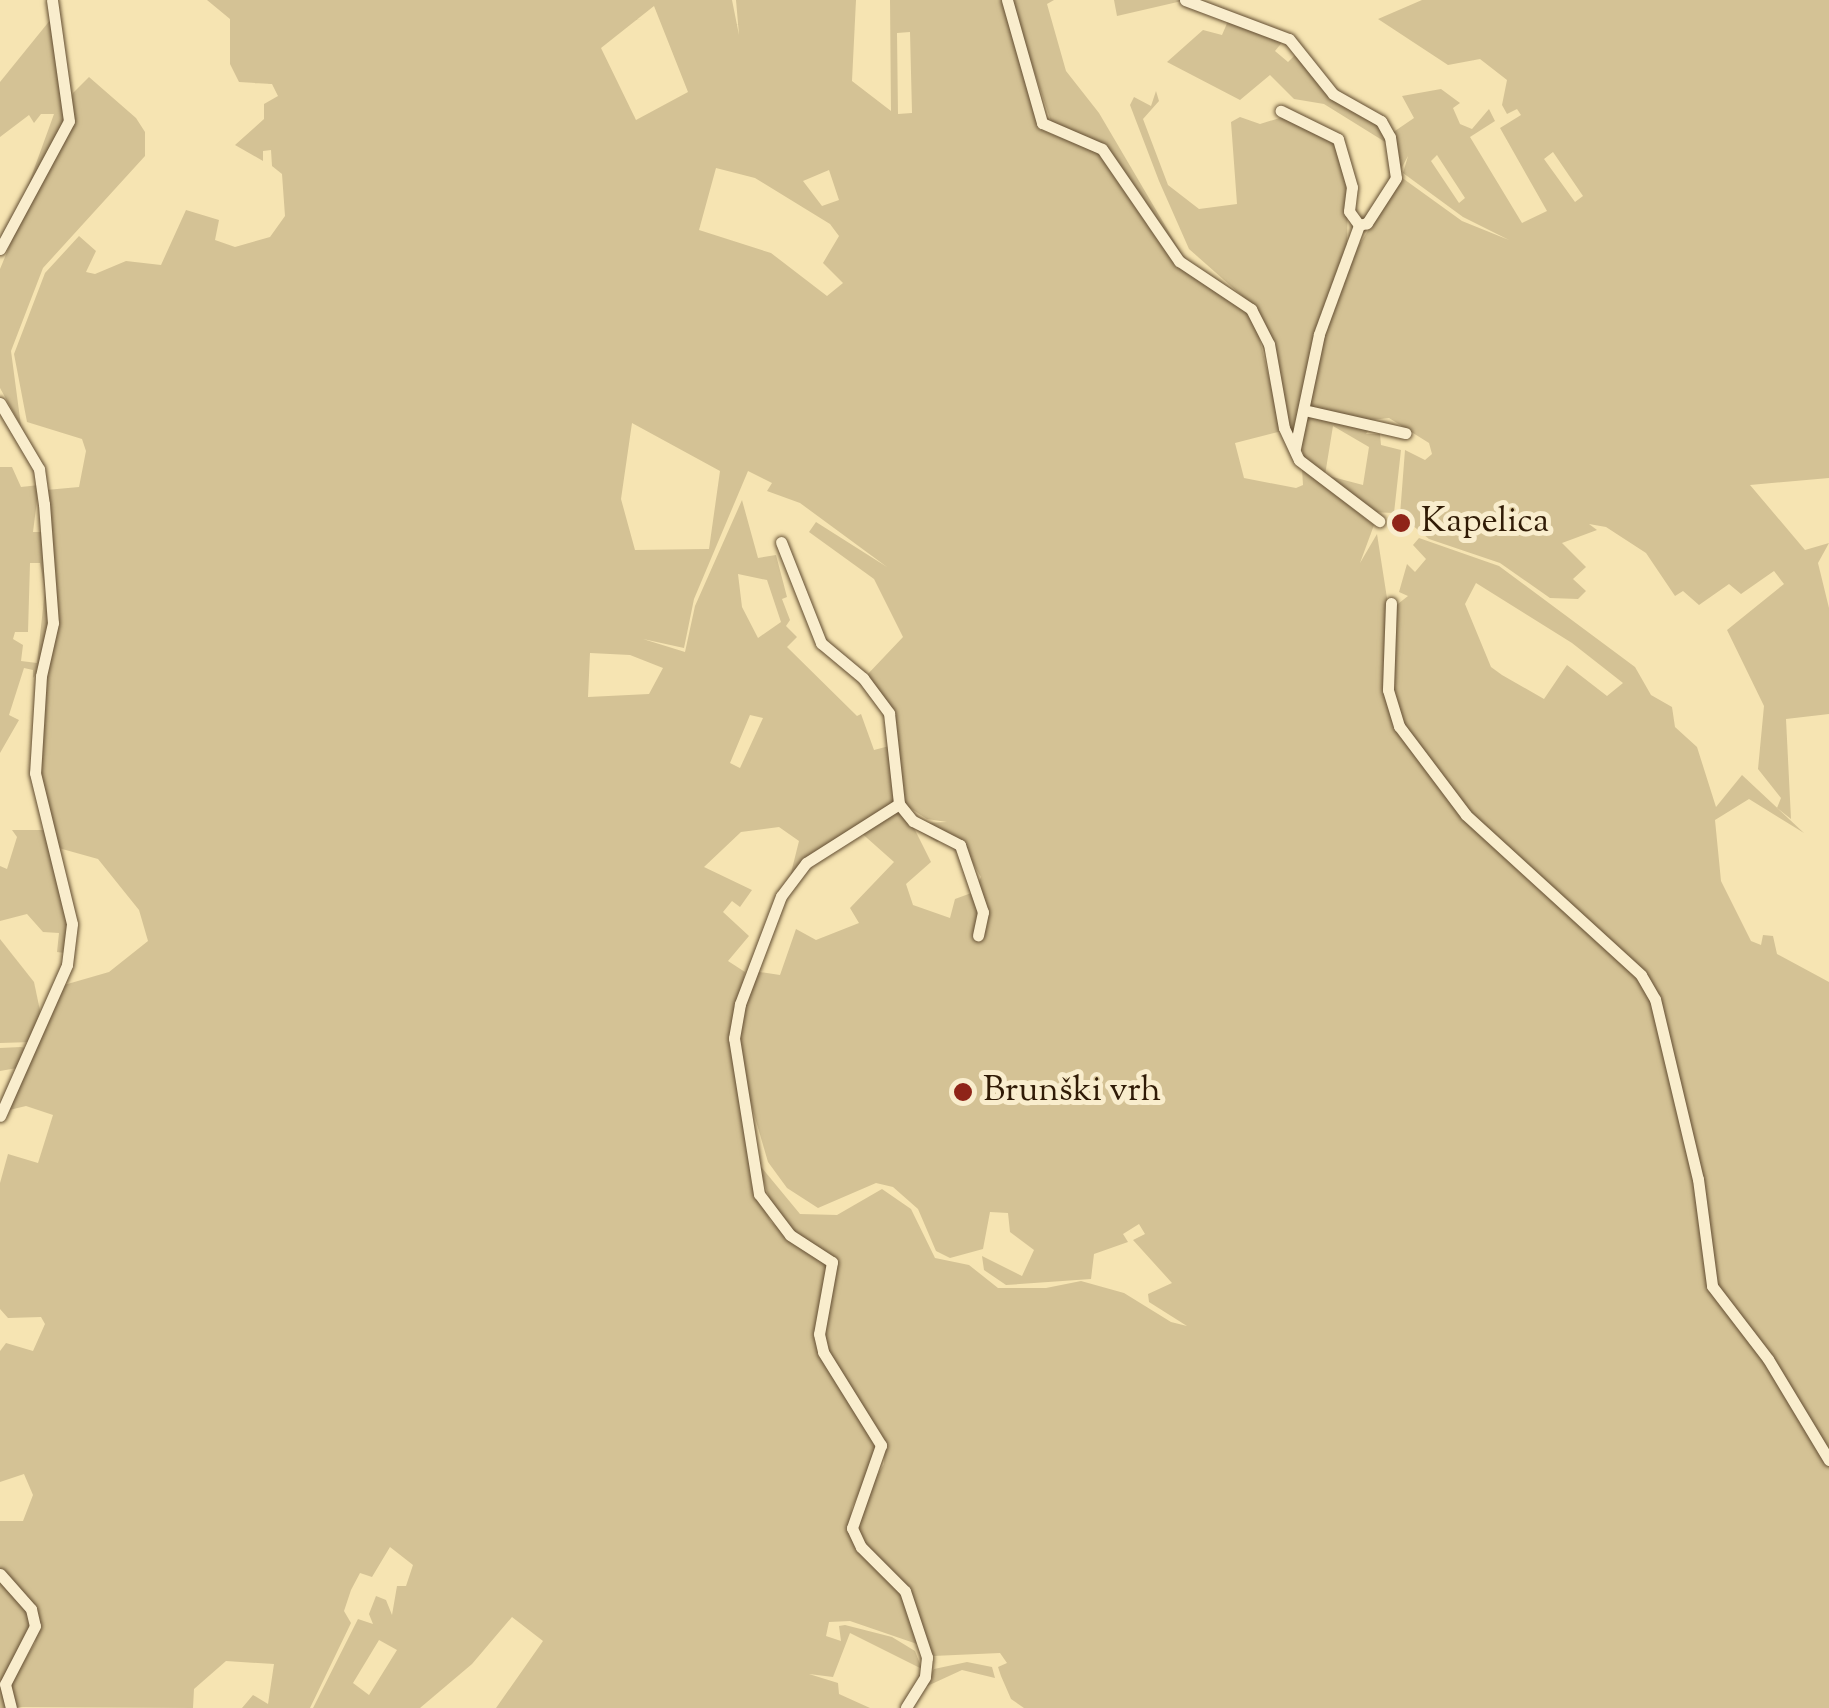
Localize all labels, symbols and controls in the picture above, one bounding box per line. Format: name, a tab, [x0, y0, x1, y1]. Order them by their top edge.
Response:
place label: Kapelica	[1421, 502, 1549, 544]
marker: Kapelica	[1390, 512, 1412, 534]
place label: Brunški vrh	[983, 1071, 1161, 1113]
marker: Brunški vrh	[952, 1081, 974, 1103]

